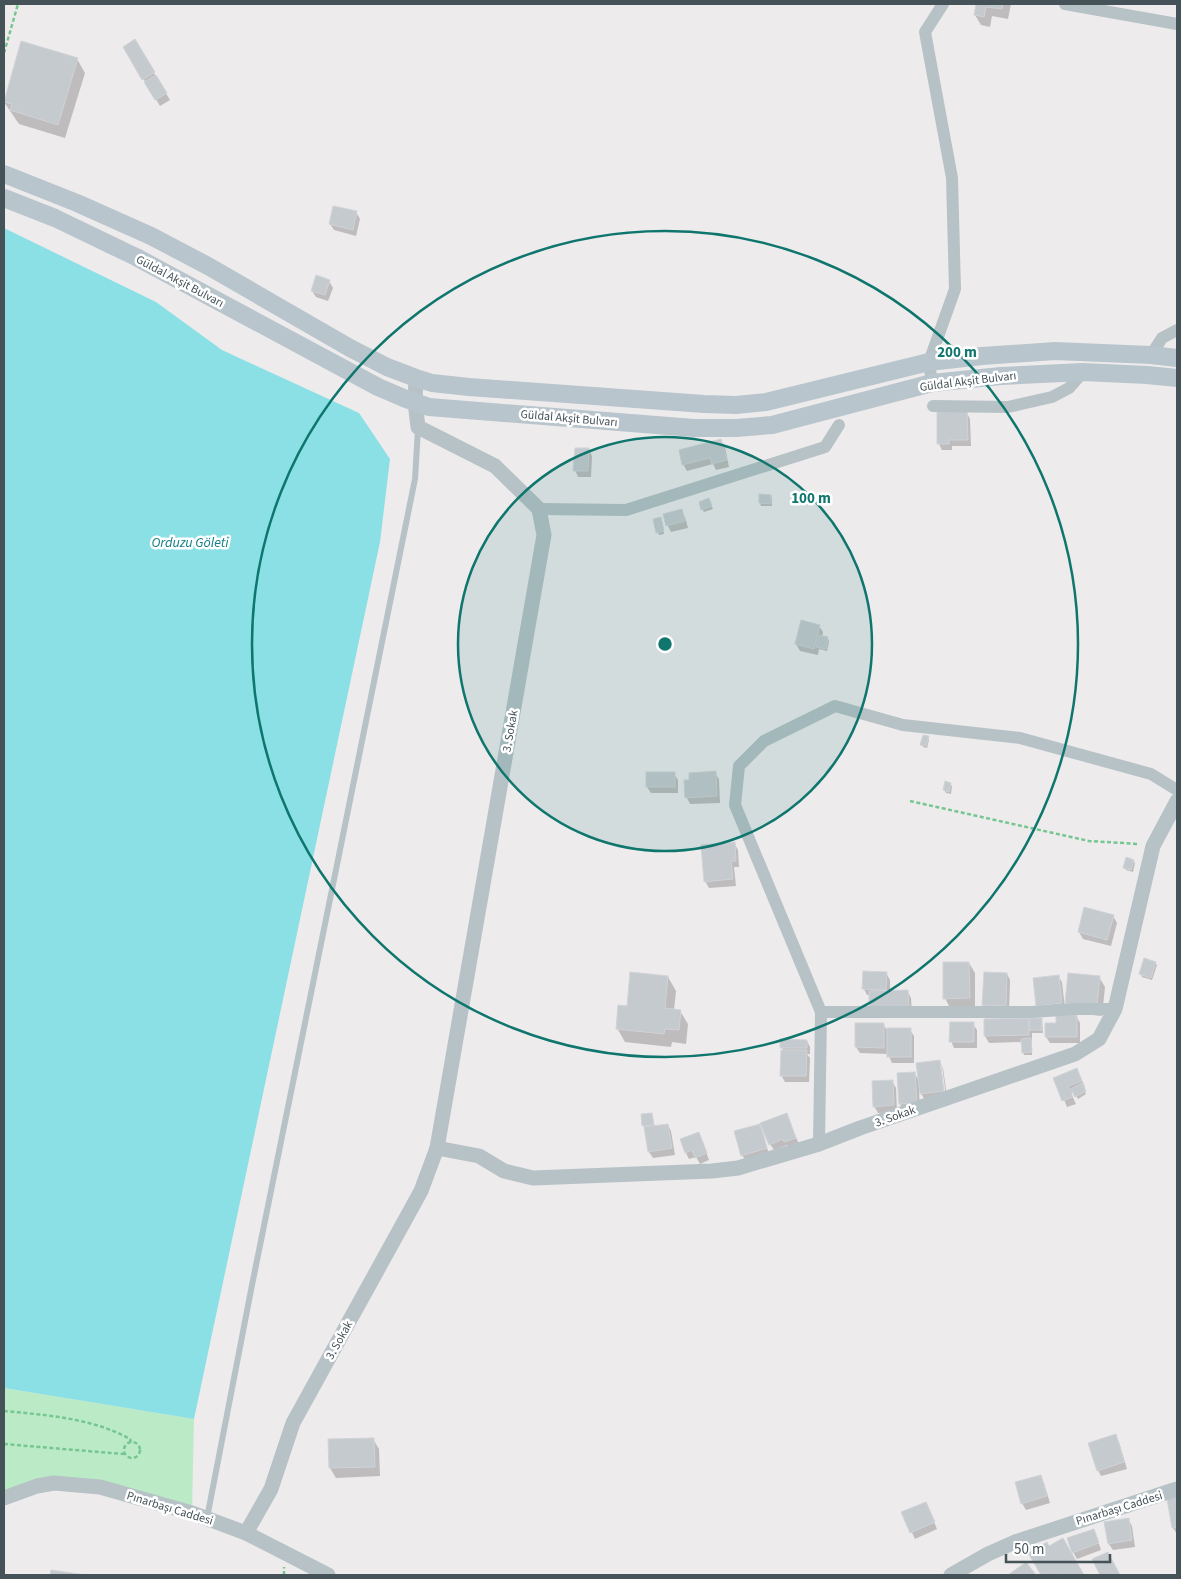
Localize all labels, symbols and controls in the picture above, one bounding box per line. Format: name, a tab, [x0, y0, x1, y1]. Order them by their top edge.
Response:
street label: Güldal Akşit Bulvarı	[133, 251, 227, 312]
text: 200 m	[937, 342, 977, 363]
street label: Güldal Akşit Bulvarı	[919, 367, 1017, 396]
street label: Güldal Akşit Bulvarı	[520, 406, 618, 431]
text: 100 m	[791, 488, 831, 509]
water label: Orduzu Göleti	[151, 533, 229, 553]
centre of rings	[656, 635, 674, 653]
street label: 3. Sokak	[498, 709, 523, 753]
street label: 3. Sokak	[873, 1102, 918, 1131]
street label: 3. Sokak	[322, 1318, 357, 1363]
street label: Pınarbaşı Caddesi	[125, 1487, 215, 1530]
street label: Pınarbaşı Caddesi	[1074, 1487, 1165, 1530]
scale bar	[1006, 1532, 1110, 1564]
text: 50 m	[1014, 1539, 1044, 1560]

